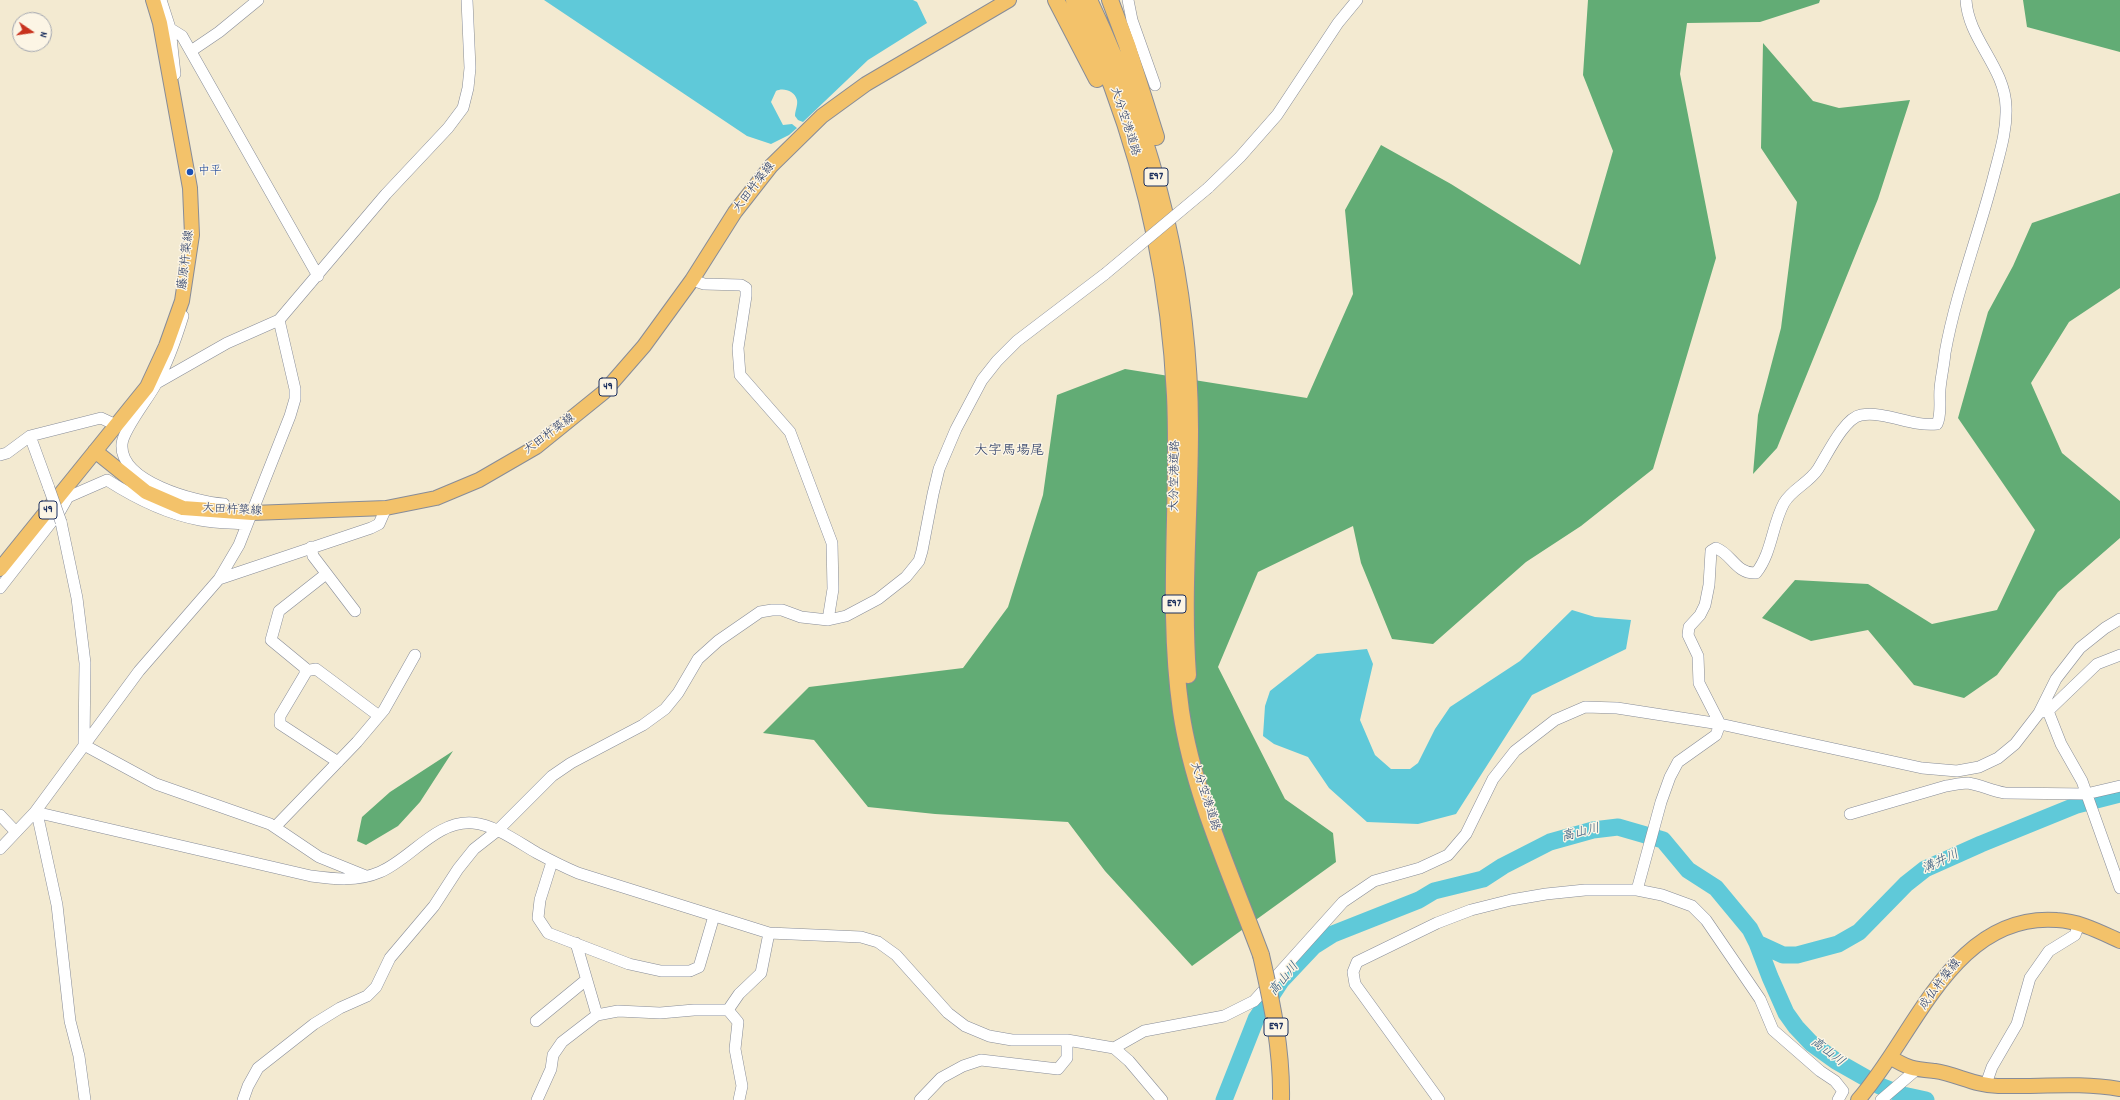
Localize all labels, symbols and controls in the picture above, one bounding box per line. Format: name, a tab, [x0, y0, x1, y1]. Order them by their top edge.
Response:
north arrow	[12, 12, 52, 52]
text: N	[34, 30, 51, 39]
street label: 大分空港道路	[1106, 86, 1142, 158]
street label: 大田杵築線	[731, 160, 779, 216]
place label: 中平	[198, 165, 222, 179]
marker: 中平	[185, 167, 195, 177]
road number: E97	[1144, 168, 1168, 186]
street label: 藤原杵築線	[176, 229, 198, 291]
road number: 49	[599, 378, 617, 396]
street label: 大田杵築線	[521, 412, 579, 458]
street label: 大分空港道路	[1168, 440, 1184, 512]
district label: 大字馬場尾	[974, 444, 1044, 460]
road number: 49	[39, 501, 57, 519]
street label: 大田杵築線	[202, 502, 262, 520]
road number: E97	[1162, 595, 1186, 613]
street label: 大分空港道路	[1186, 761, 1222, 833]
water label: 高山川	[1560, 822, 1602, 846]
water label: 溝井川	[1920, 848, 1962, 878]
street label: 成仏杵築線	[1917, 957, 1965, 1013]
water label: 高山川	[1267, 960, 1303, 1000]
road number: E97	[1264, 1018, 1288, 1036]
water label: 高山川	[1807, 1035, 1847, 1071]

